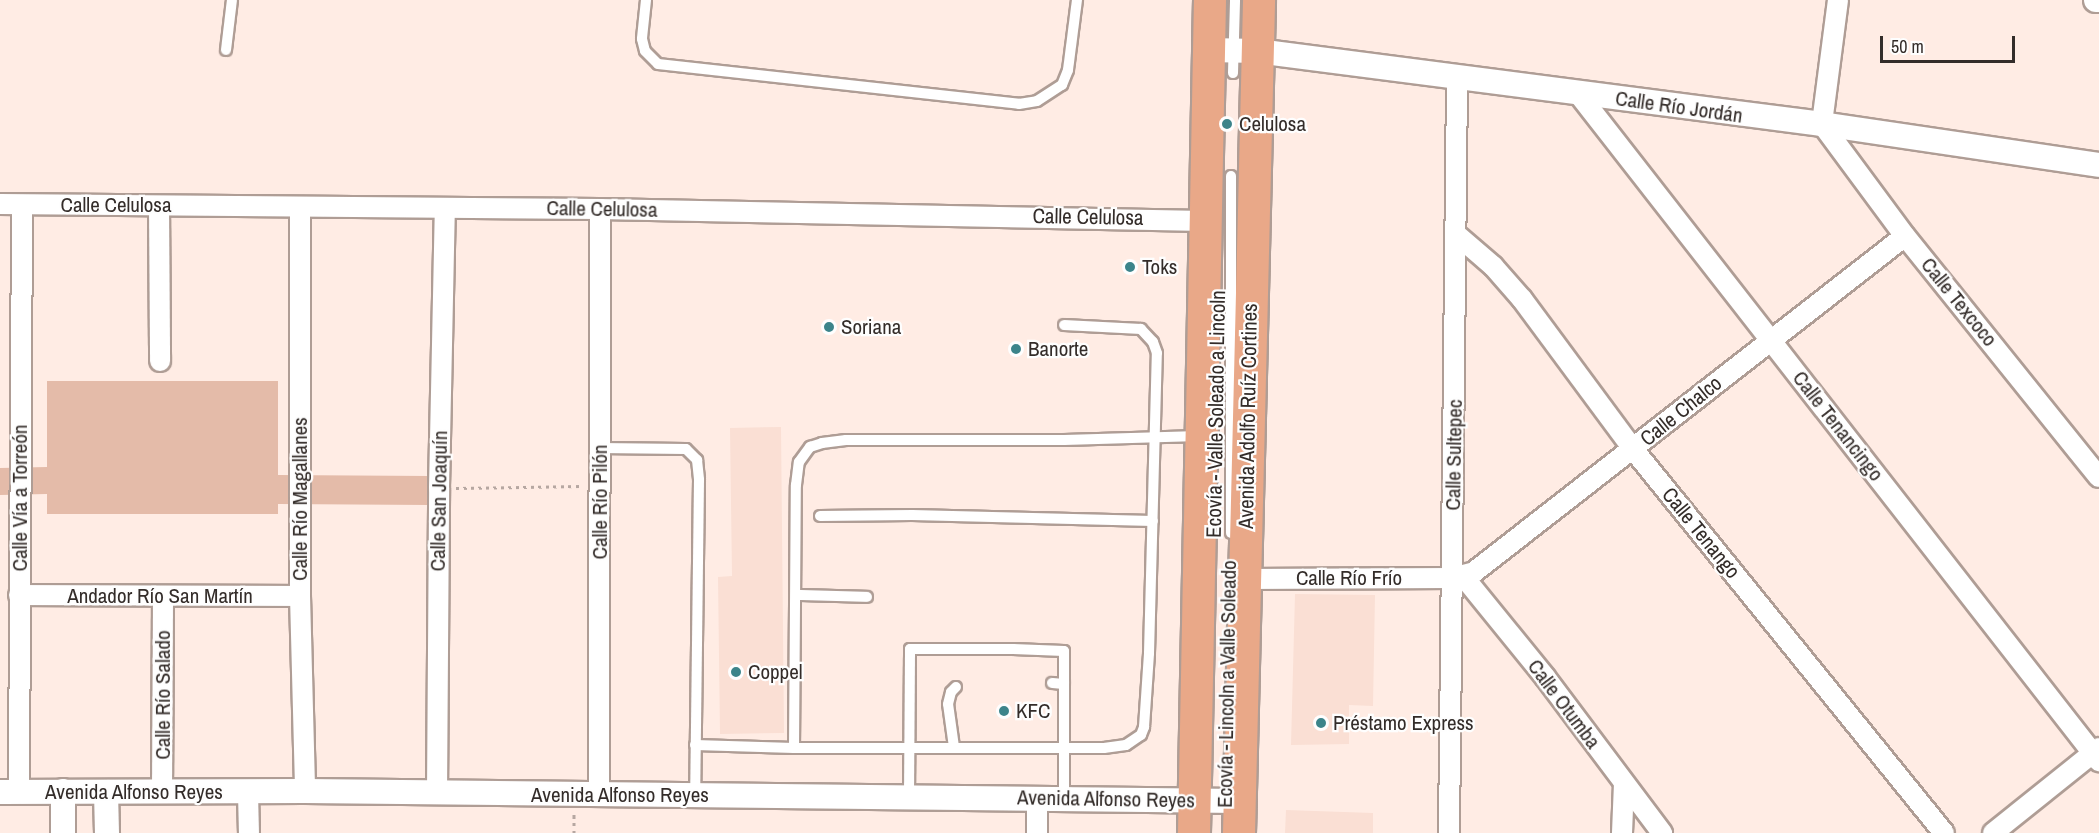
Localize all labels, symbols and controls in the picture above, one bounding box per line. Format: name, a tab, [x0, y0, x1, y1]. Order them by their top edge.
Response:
scale bar	[1883, 24, 2018, 62]
text: 50 m	[1891, 34, 1924, 59]
street label: Calle Río Jordán	[1614, 86, 1744, 128]
place label: Celulosa	[1239, 111, 1306, 137]
marker: Celulosa	[1220, 117, 1234, 131]
street label: Calle Celulosa	[60, 192, 172, 218]
street label: Calle Celulosa	[546, 195, 658, 223]
street label: Calle Celulosa	[1032, 203, 1144, 231]
street label: Calle Texcoco	[1915, 252, 2003, 352]
place label: Toks	[1142, 254, 1177, 280]
marker: Toks	[1123, 260, 1137, 274]
street label: Ecovía - Valle Soleado a Lincoln	[1201, 290, 1231, 538]
street label: Avenida Adolfo Ruíz Cortines	[1233, 303, 1263, 529]
place label: Soriana	[841, 314, 901, 340]
marker: Soriana	[822, 320, 836, 334]
place label: Banorte	[1028, 336, 1088, 362]
marker: Banorte	[1009, 342, 1023, 356]
street label: Calle Tenancingo	[1787, 366, 1889, 486]
street label: Calle Chalco	[1635, 370, 1727, 452]
street label: Calle Sultepec	[1440, 399, 1468, 511]
street label: Calle Río Magallanes	[287, 417, 313, 581]
street label: Calle Vía a Torreón	[7, 424, 33, 572]
street label: Calle San Joaquín	[425, 430, 453, 572]
street label: Calle Río Pilón	[587, 445, 613, 559]
street label: Calle Tenango	[1657, 482, 1745, 584]
street label: Ecovía - Lincoln a Valle Soleado	[1212, 560, 1242, 808]
street label: Calle Río Frío	[1296, 565, 1402, 591]
street label: Andador Río San Martín	[67, 583, 253, 609]
street label: Calle Río Salado	[150, 630, 176, 760]
street label: Calle Otumba	[1522, 654, 1606, 754]
place label: Coppel	[748, 659, 803, 685]
marker: Coppel	[729, 665, 743, 679]
place label: KFC	[1016, 698, 1050, 724]
marker: KFC	[997, 704, 1011, 718]
place label: Préstamo Express	[1333, 710, 1474, 736]
marker: Préstamo Express	[1314, 716, 1328, 730]
street label: Avenida Alfonso Reyes	[45, 779, 223, 805]
street label: Avenida Alfonso Reyes	[531, 782, 709, 808]
street label: Avenida Alfonso Reyes	[1016, 785, 1196, 813]

